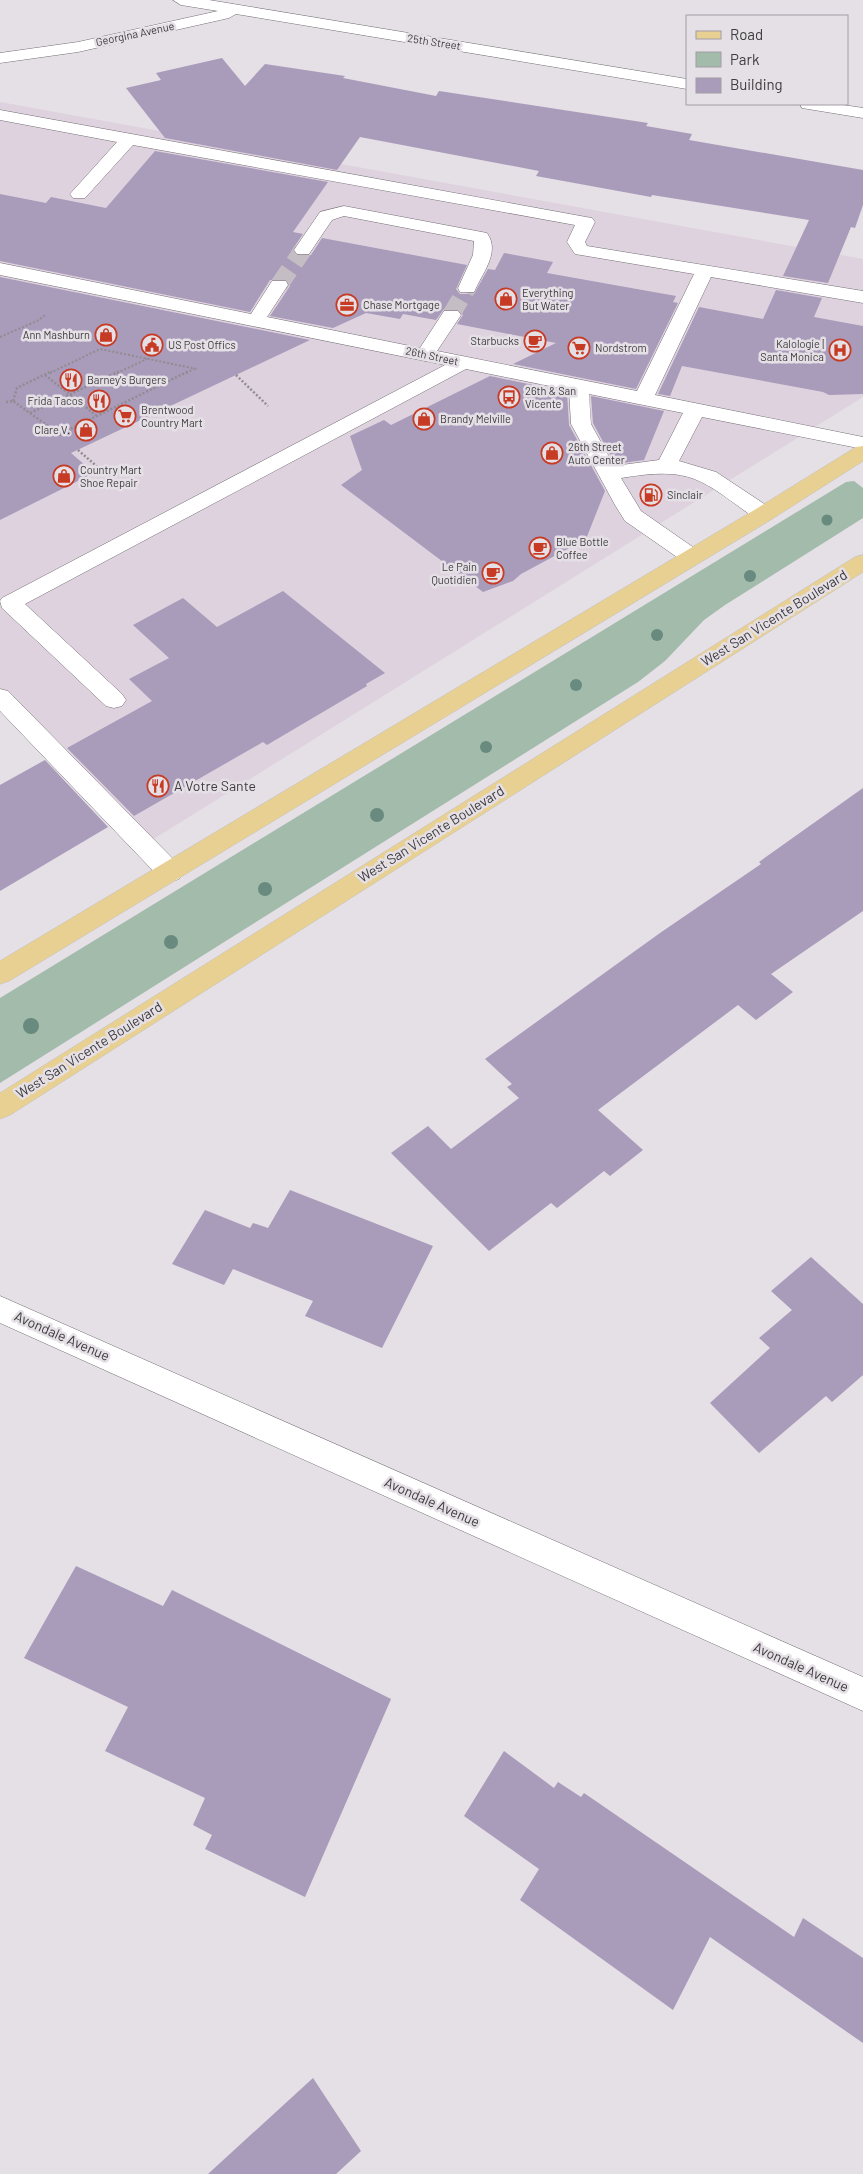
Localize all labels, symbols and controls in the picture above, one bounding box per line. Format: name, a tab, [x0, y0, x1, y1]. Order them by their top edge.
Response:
legend	[686, 15, 848, 105]
street label: Georgina Avenue	[94, 19, 175, 48]
text: Road	[730, 25, 763, 43]
street label: 25th Street	[407, 31, 462, 52]
text: Park	[730, 50, 760, 68]
text: Building	[730, 75, 783, 93]
place label: Everything But Water	[522, 286, 574, 312]
shop icon: Everything But Water	[494, 287, 518, 311]
office icon: Chase Mortgage	[335, 293, 359, 317]
place label: Chase Mortgage	[363, 298, 440, 311]
shop icon: Ann Mashburn	[94, 323, 118, 347]
place label: Ann Mashburn	[23, 328, 90, 341]
cafe icon: Starbucks	[523, 329, 547, 353]
public building icon: US Post Offics	[140, 333, 164, 357]
place label: Starbucks	[471, 334, 519, 347]
supermarket icon: Nordstrom	[567, 336, 591, 360]
place label: Kalologie | Santa Monica	[760, 337, 824, 363]
place label: US Post Offics	[168, 338, 236, 351]
hospital icon: Kalologie | Santa Monica	[828, 338, 852, 362]
place label: Nordstrom	[595, 341, 647, 354]
street label: 26th Street	[404, 344, 460, 367]
restaurant icon: Barney's Burgers	[59, 368, 83, 392]
place label: Barney's Burgers	[87, 373, 166, 386]
place label: 26th & San Vicente	[525, 384, 576, 410]
bus stop icon: 26th & San Vicente	[497, 385, 521, 409]
restaurant icon: Frida Tacos	[87, 389, 111, 413]
place label: Frida Tacos	[28, 394, 83, 407]
place label: Brentwood Country Mart	[141, 403, 203, 429]
supermarket icon: Brentwood Country Mart	[113, 404, 137, 428]
shop icon: Brandy Melville	[412, 407, 436, 431]
place label: Brandy Melville	[440, 412, 511, 425]
shop icon: Clare V.	[74, 418, 98, 442]
place label: Clare V.	[34, 423, 70, 436]
place label: 26th Street Auto Center	[568, 440, 625, 466]
shop icon: 26th Street Auto Center	[540, 441, 564, 465]
place label: Country Mart Shoe Repair	[80, 463, 142, 489]
shop icon: Country Mart Shoe Repair	[52, 464, 76, 488]
fuel station icon: Sinclair	[639, 483, 663, 507]
place label: Sinclair	[667, 488, 703, 501]
place label: Blue Bottle Coffee	[556, 535, 609, 561]
cafe icon: Blue Bottle Coffee	[528, 536, 552, 560]
place label: Le Pain Quotidien	[431, 560, 477, 586]
cafe icon: Le Pain Quotidien	[481, 561, 505, 585]
street label: West San Vicente Boulevard	[698, 566, 850, 670]
restaurant icon: A Votre Sante	[146, 774, 170, 798]
place label: A Votre Sante	[174, 777, 256, 794]
street label: West San Vicente Boulevard	[355, 782, 507, 886]
street label: West San Vicente Boulevard	[13, 998, 165, 1102]
street label: Avondale Avenue	[12, 1307, 112, 1364]
street label: Avondale Avenue	[382, 1473, 482, 1530]
street label: Avondale Avenue	[751, 1638, 851, 1695]

